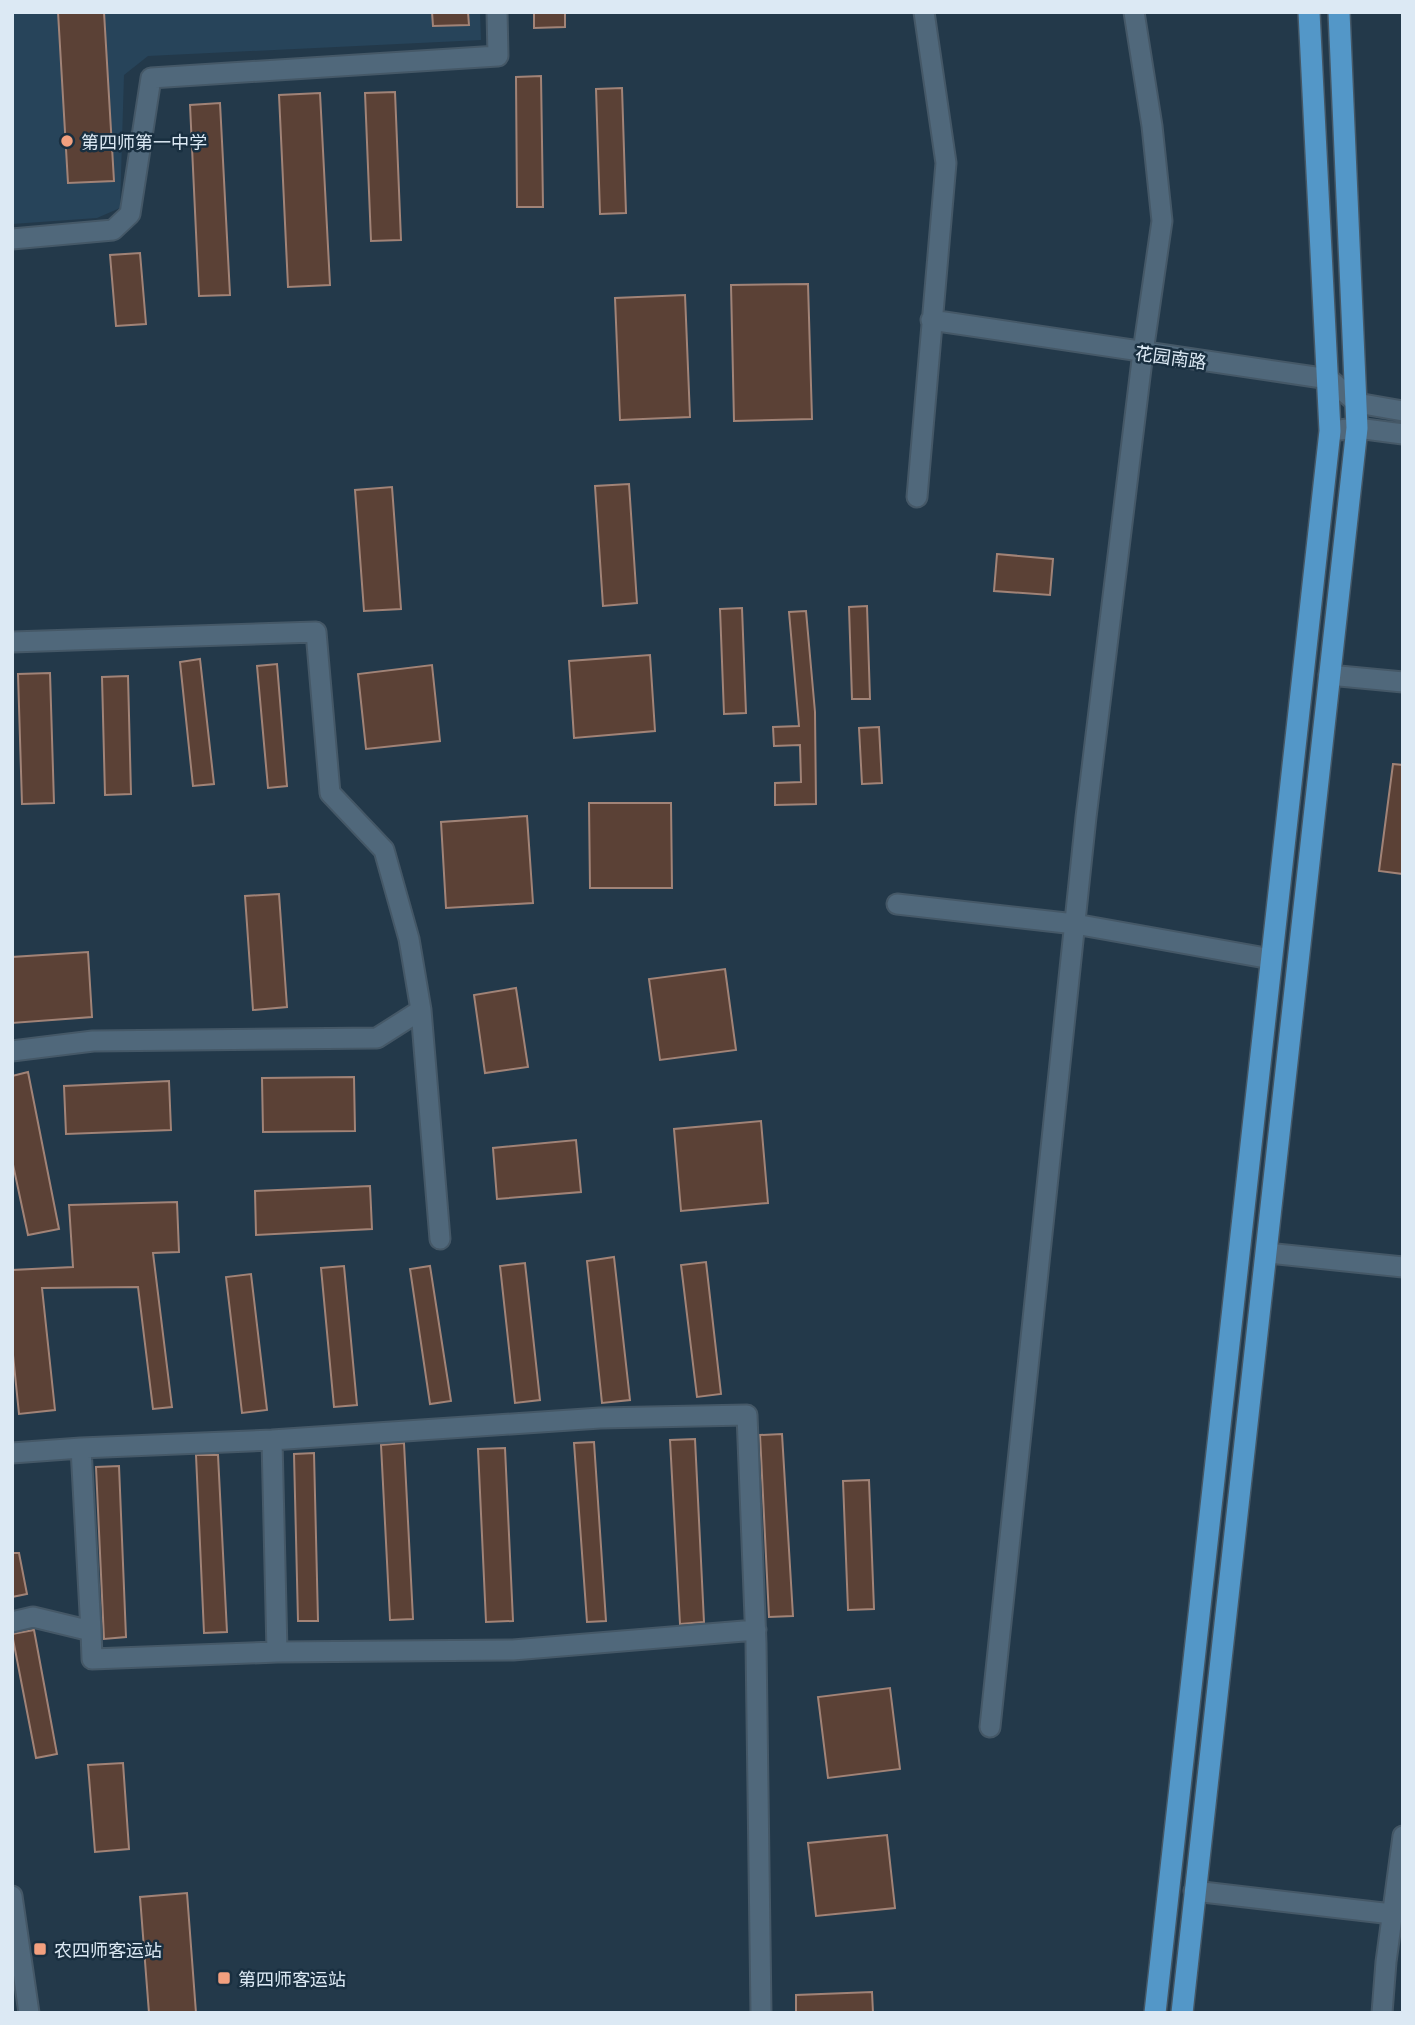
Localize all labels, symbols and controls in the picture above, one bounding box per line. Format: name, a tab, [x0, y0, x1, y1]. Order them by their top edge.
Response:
place label: 第四师第一中学	[81, 128, 207, 154]
marker: 第四师第一中学	[59, 133, 75, 149]
street label: 花园南路	[1134, 338, 1208, 374]
place label: 农四师客运站	[54, 1936, 162, 1962]
marker: 农四师客运站	[32, 1941, 48, 1957]
place label: 第四师客运站	[238, 1965, 346, 1991]
marker: 第四师客运站	[216, 1970, 232, 1986]

